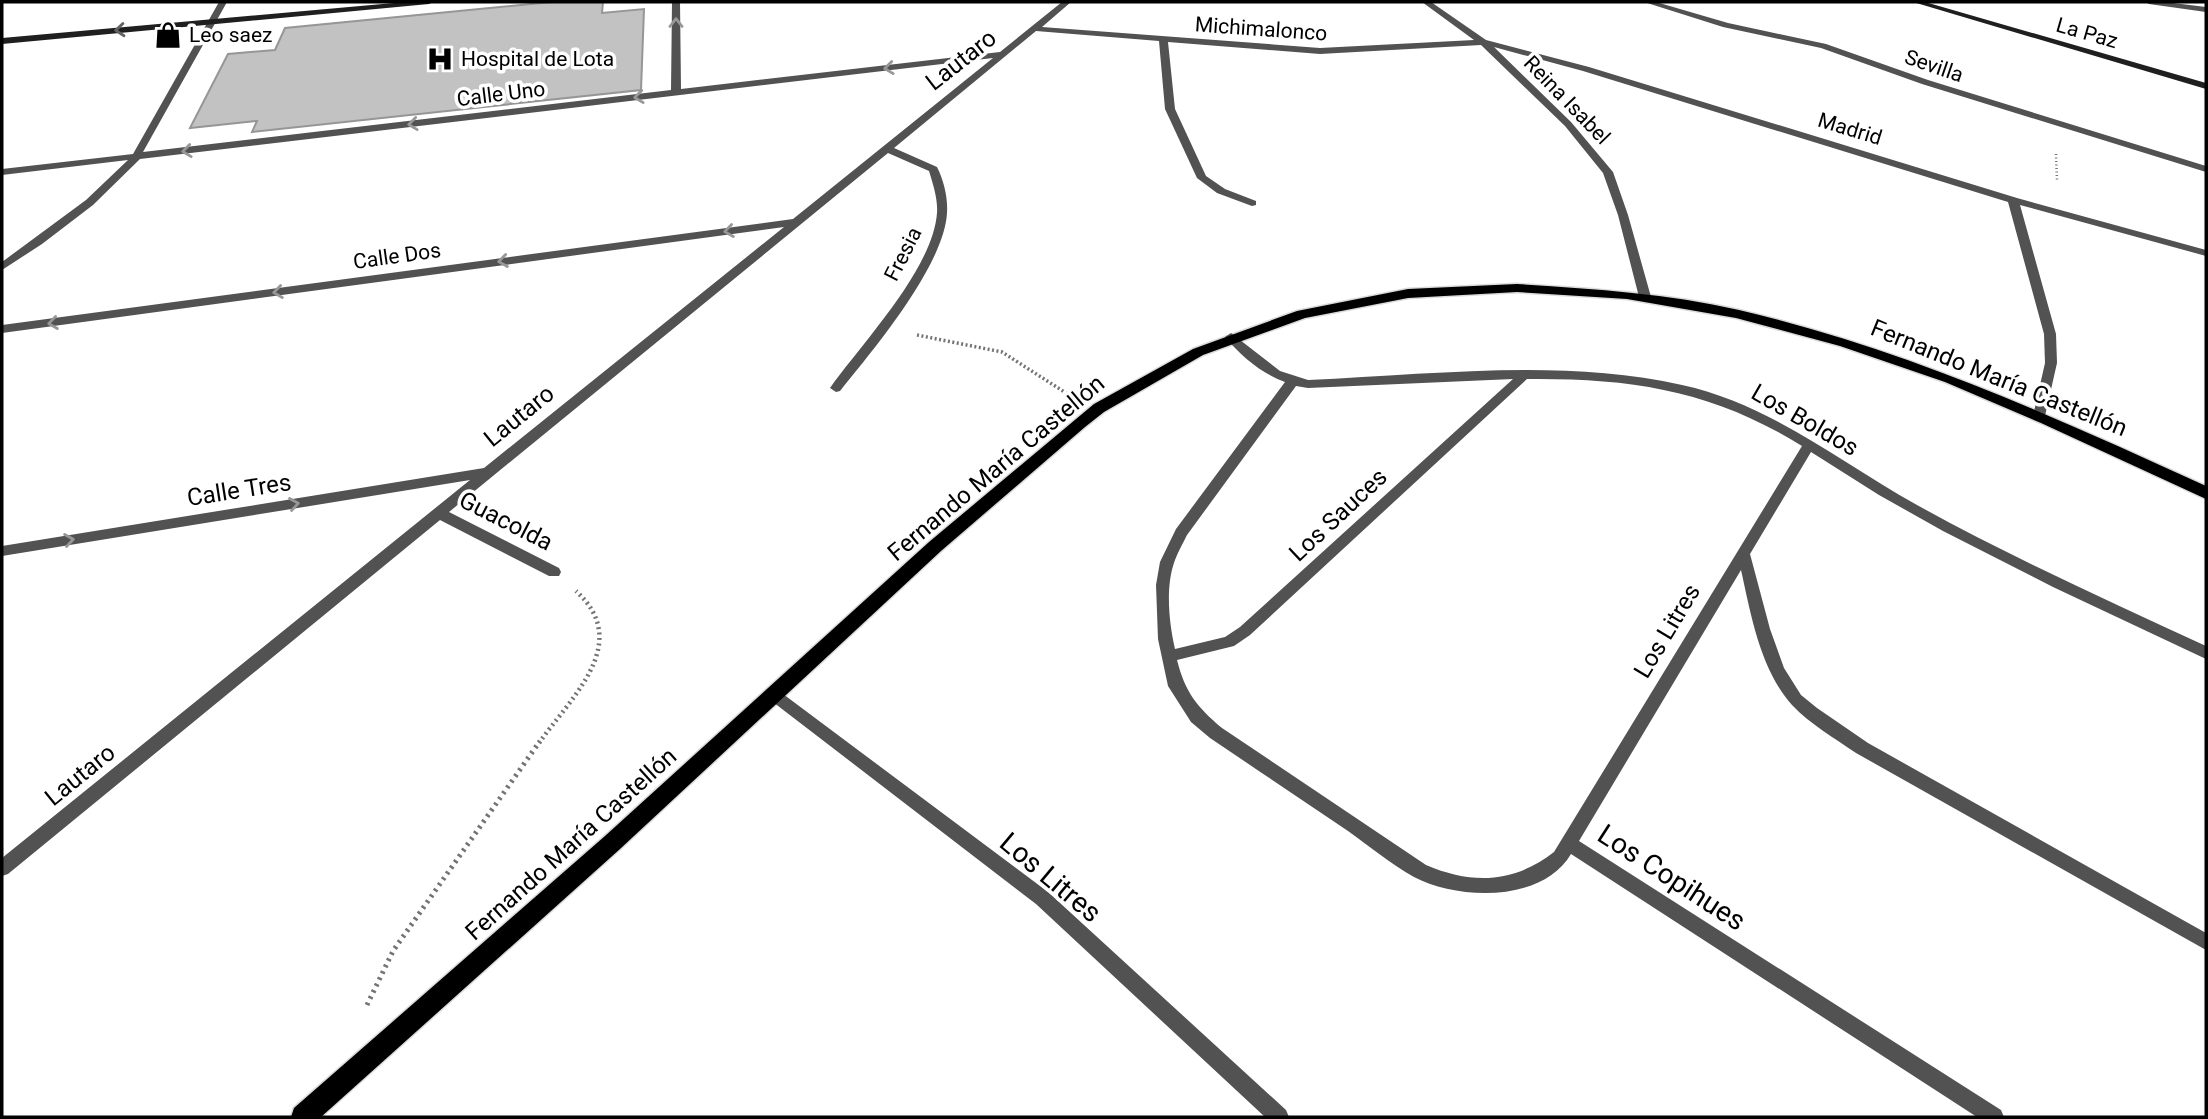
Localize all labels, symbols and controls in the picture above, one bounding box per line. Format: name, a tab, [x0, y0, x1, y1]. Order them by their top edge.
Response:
street label: Michimalonco	[1194, 12, 1328, 46]
street label: La Paz	[2053, 13, 2121, 53]
one-way arrow	[668, 17, 684, 28]
shop icon: Leo saez	[153, 20, 183, 50]
one-way arrow	[114, 23, 126, 38]
place label: Leo saez	[189, 23, 272, 47]
street label: Lautaro	[920, 24, 1002, 96]
hospital icon: Hospital de Lota	[425, 44, 455, 74]
street label: Sevilla	[1902, 45, 1966, 87]
place label: Hospital de Lota	[461, 47, 614, 71]
street label: Reina Isabel	[1519, 51, 1615, 149]
one-way arrow	[883, 60, 895, 75]
street label: Calle Uno	[455, 77, 547, 111]
one-way arrow	[633, 90, 644, 105]
street label: Madrid	[1815, 108, 1885, 150]
one-way arrow	[407, 116, 418, 131]
one-way arrow	[181, 143, 193, 158]
one-way arrow	[723, 223, 735, 238]
street label: Fresia	[879, 223, 927, 285]
street label: Calle Dos	[352, 238, 442, 274]
one-way arrow	[498, 254, 509, 269]
one-way arrow	[272, 284, 284, 299]
street label: Fernando María Castellón	[1867, 314, 2131, 442]
one-way arrow	[47, 315, 58, 330]
street label: Fernando María Castellón	[882, 369, 1110, 567]
street label: Los Boldos	[1746, 378, 1864, 462]
street label: Lautaro	[478, 379, 560, 453]
street label: Los Sauces	[1283, 463, 1393, 567]
street label: Calle Tres	[185, 468, 293, 512]
street label: Guacolda	[455, 486, 557, 556]
one-way arrow	[288, 497, 300, 512]
one-way arrow	[63, 533, 75, 548]
street label: Los Litres	[1628, 579, 1706, 683]
street label: Lautaro	[39, 738, 121, 812]
street label: Fernando María Castellón	[460, 742, 682, 946]
street label: Los Copihues	[1592, 817, 1752, 937]
street label: Los Litres	[993, 826, 1108, 929]

